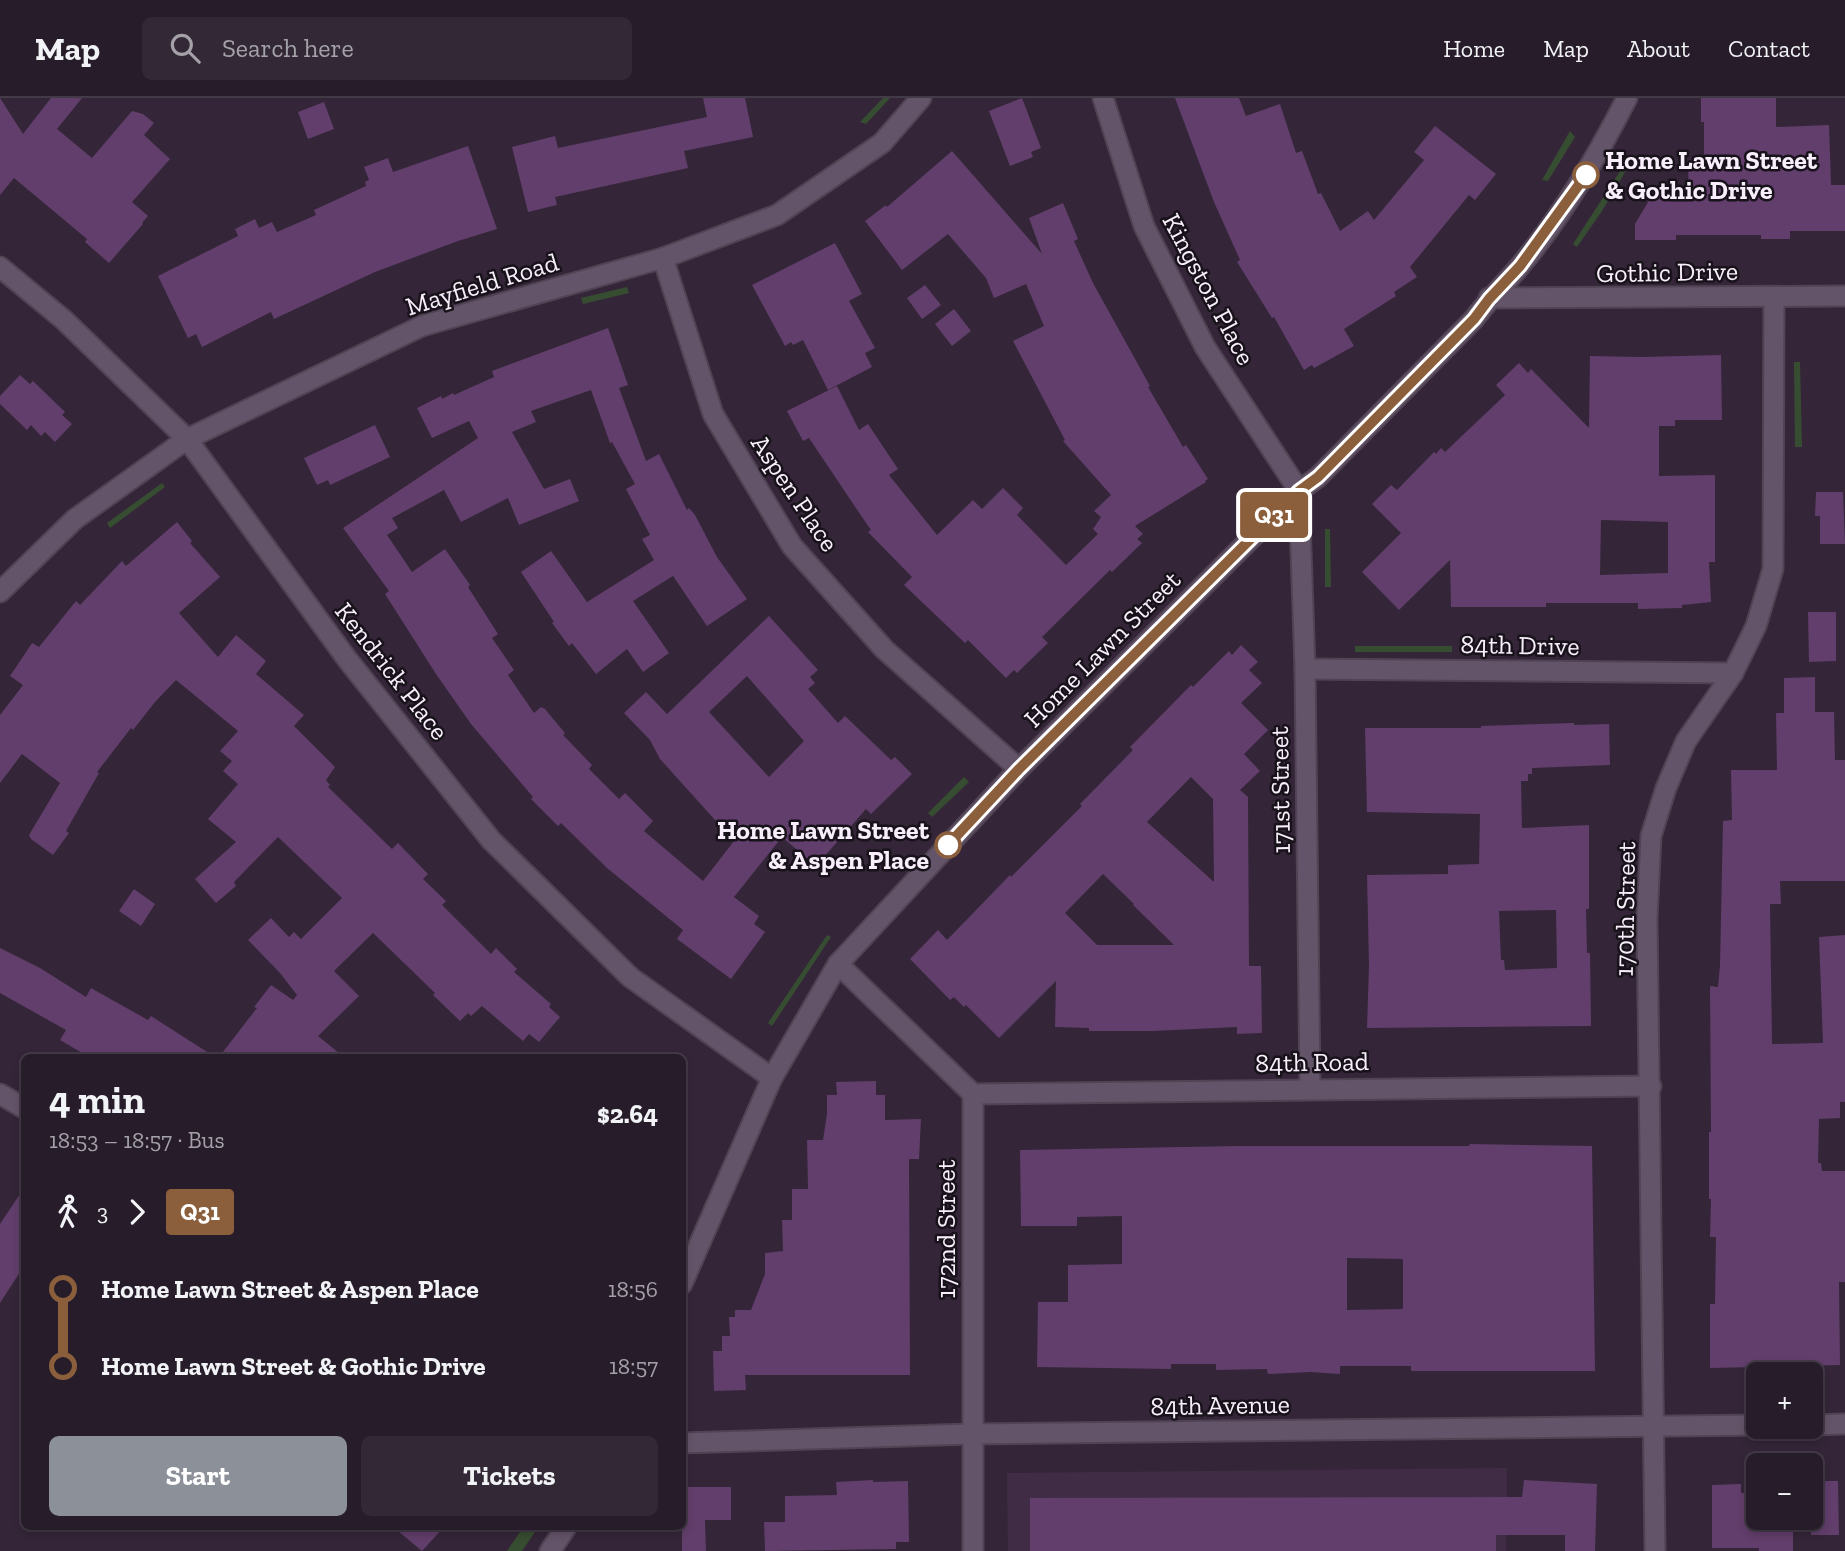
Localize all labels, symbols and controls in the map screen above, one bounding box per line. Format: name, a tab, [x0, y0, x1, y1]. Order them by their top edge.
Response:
search box	[142, 17, 632, 80]
text: Map	[35, 29, 100, 68]
icon: search	[166, 29, 204, 67]
text: Search here	[222, 32, 354, 64]
text: Home	[1443, 34, 1505, 63]
text: Map	[1543, 34, 1589, 63]
text: About	[1627, 34, 1690, 63]
text: Contact	[1728, 34, 1810, 63]
place label: Home Lawn Street & Gothic Drive	[1605, 144, 1818, 206]
marker: Home Lawn Street & Gothic Drive	[1573, 162, 1599, 188]
street label: Kingston Place	[1156, 208, 1262, 370]
street label: Mayfield Road	[402, 246, 562, 322]
street label: Gothic Drive	[1596, 255, 1738, 289]
street label: Aspen Place	[744, 428, 846, 558]
line badge: Q31	[1234, 492, 1314, 538]
text: Q31	[1254, 500, 1294, 529]
street label: Home Lawn Street	[1017, 564, 1187, 734]
street label: Kendrick Place	[328, 596, 456, 746]
street label: 84th Drive	[1460, 628, 1580, 662]
street label: 171st Street	[1263, 726, 1297, 854]
place label: Home Lawn Street & Aspen Place	[717, 814, 930, 876]
marker: Home Lawn Street & Aspen Place	[935, 832, 961, 858]
street label: 170th Street	[1608, 841, 1642, 977]
street label: 84th Road	[1255, 1045, 1369, 1079]
text: 4 min	[49, 1077, 145, 1123]
text: $2.64	[597, 1098, 658, 1130]
text: 18:53 – 18:57 · Bus	[49, 1126, 225, 1154]
street label: 172nd Street	[930, 1159, 962, 1298]
icon: walk	[49, 1193, 87, 1231]
icon: forward	[118, 1193, 156, 1231]
text: Q31	[180, 1197, 220, 1226]
text: 3	[97, 1198, 108, 1226]
text: Home Lawn Street & Aspen Place	[101, 1273, 479, 1305]
text: 18:56	[608, 1275, 658, 1303]
text: Home Lawn Street & Gothic Drive	[101, 1350, 486, 1382]
text: 18:57	[609, 1352, 658, 1380]
map controls	[1746, 1362, 1823, 1530]
button: +	[1746, 1362, 1823, 1439]
street label: 84th Avenue	[1150, 1388, 1290, 1422]
button: Start	[49, 1436, 347, 1516]
button: Tickets	[361, 1436, 658, 1516]
button: −	[1746, 1453, 1823, 1530]

